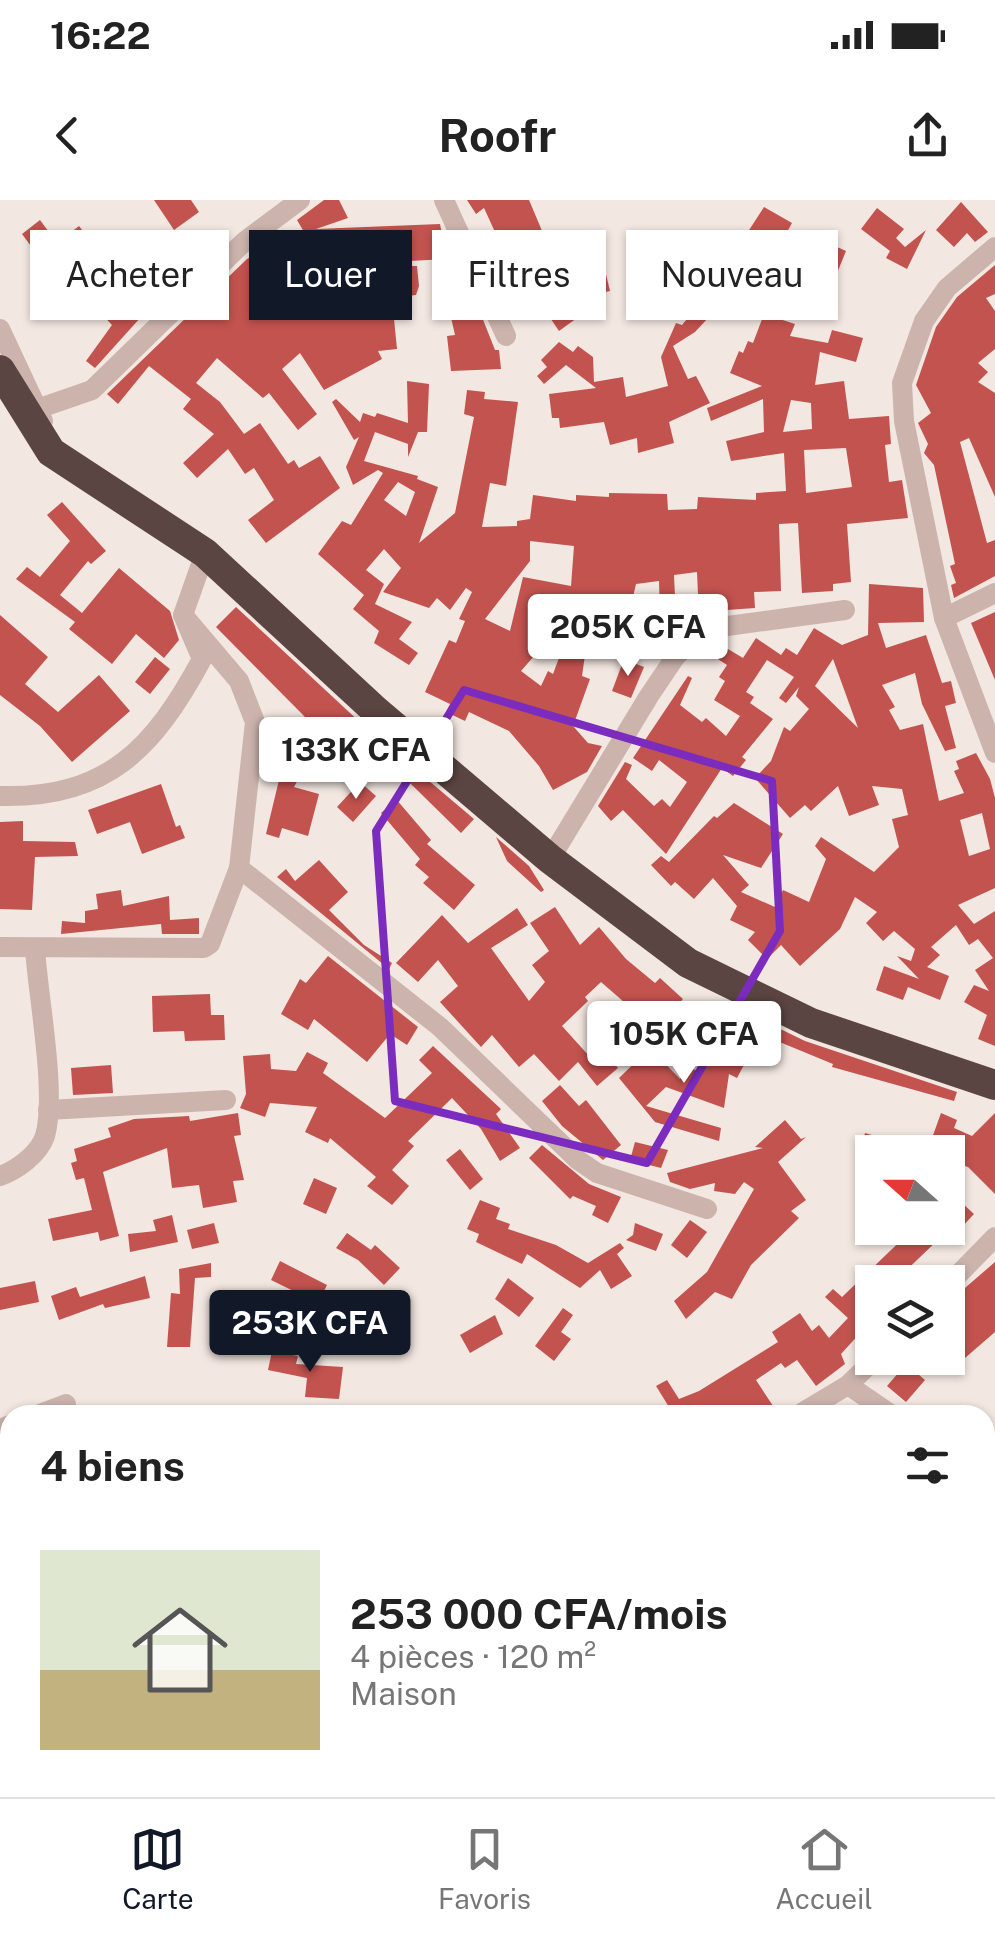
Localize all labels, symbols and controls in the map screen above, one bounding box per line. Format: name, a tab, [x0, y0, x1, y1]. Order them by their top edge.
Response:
text: 16:22	[50, 13, 151, 58]
icon: back	[40, 108, 95, 163]
icon: share	[900, 108, 955, 163]
text: Roofr	[438, 109, 557, 162]
chip: Acheter	[30, 230, 229, 320]
chip: Louer	[249, 230, 412, 320]
chip: Filtres	[432, 230, 606, 320]
chip: Nouveau	[626, 230, 838, 320]
pin: 205K CFA	[525, 594, 731, 679]
text: 205K CFA	[550, 608, 706, 645]
pin: 133K CFA	[253, 717, 459, 802]
text: 133K CFA	[281, 731, 431, 768]
pin: 105K CFA	[581, 1001, 787, 1086]
text: 105K CFA	[609, 1015, 759, 1052]
north arrow	[855, 1135, 965, 1245]
map controls	[855, 1135, 965, 1375]
button: layers	[855, 1265, 965, 1375]
pin: 253K CFA	[207, 1290, 413, 1375]
text: 253K CFA	[231, 1304, 389, 1341]
icon: filters	[900, 1438, 955, 1493]
text: 4 biens	[40, 1441, 185, 1490]
text: 253 000 CFA/mois	[350, 1589, 728, 1638]
icon: home	[120, 1590, 240, 1710]
text: 4 pièces · 120 m²	[350, 1638, 596, 1675]
text: Maison	[350, 1675, 457, 1712]
tab: Carte	[122, 1822, 194, 1915]
tab: Favoris	[438, 1822, 531, 1915]
tab: Accueil	[775, 1822, 873, 1915]

